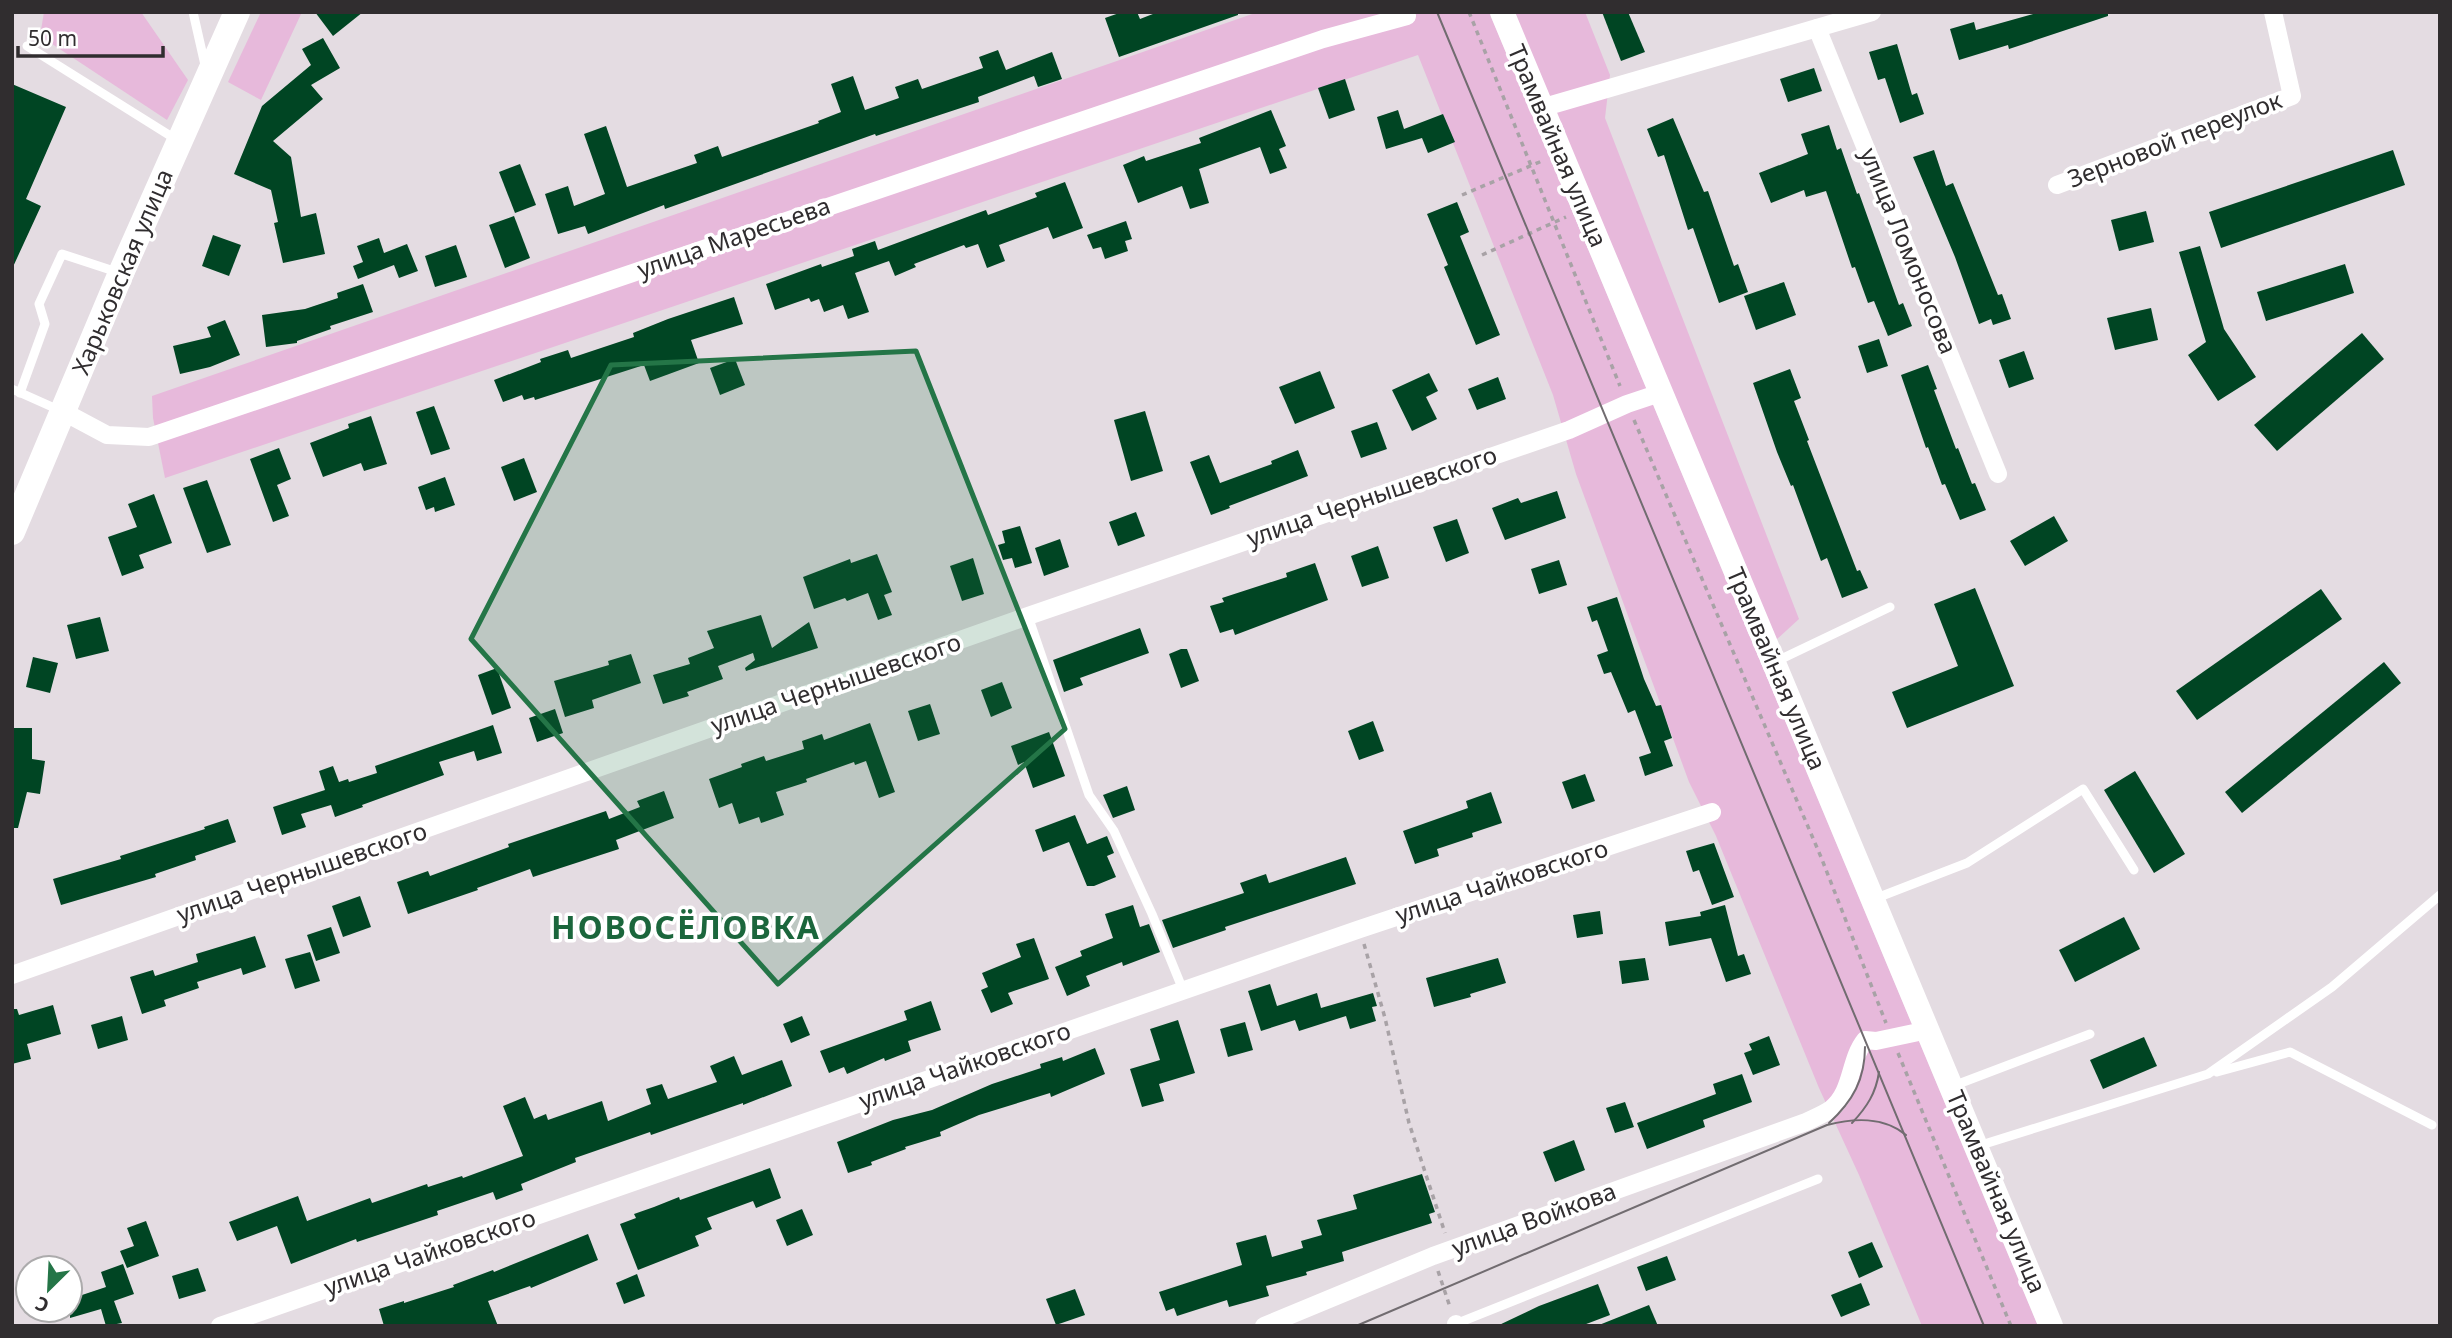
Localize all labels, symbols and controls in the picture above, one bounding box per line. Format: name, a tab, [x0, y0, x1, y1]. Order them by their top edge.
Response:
scale bar	[18, 14, 163, 58]
text: 50 m	[28, 24, 77, 52]
street label: Трамвайная улица	[1501, 39, 1616, 252]
street label: Зерновой переулок	[2063, 83, 2286, 195]
street label: улица Ломоносова	[1853, 142, 1966, 358]
street label: Харьковская улица	[63, 163, 180, 379]
street label: улица Маресьева	[633, 188, 834, 285]
street label: улица Чернышевского	[1242, 437, 1501, 554]
street label: Трамвайная улица	[1720, 562, 1835, 775]
street label: улица Чернышевского	[706, 624, 965, 741]
street label: улица Чернышевского	[172, 813, 431, 930]
street label: улица Чайковского	[1391, 831, 1612, 931]
district label: НОВОСЁЛОВКА	[551, 905, 821, 948]
street label: улица Чайковского	[854, 1013, 1075, 1116]
street label: Трамвайная улица	[1940, 1085, 2055, 1298]
street label: улица Войкова	[1447, 1174, 1620, 1264]
street label: улица Чайковского	[319, 1200, 540, 1303]
north arrow	[14, 1254, 84, 1324]
text: С	[31, 1290, 53, 1319]

